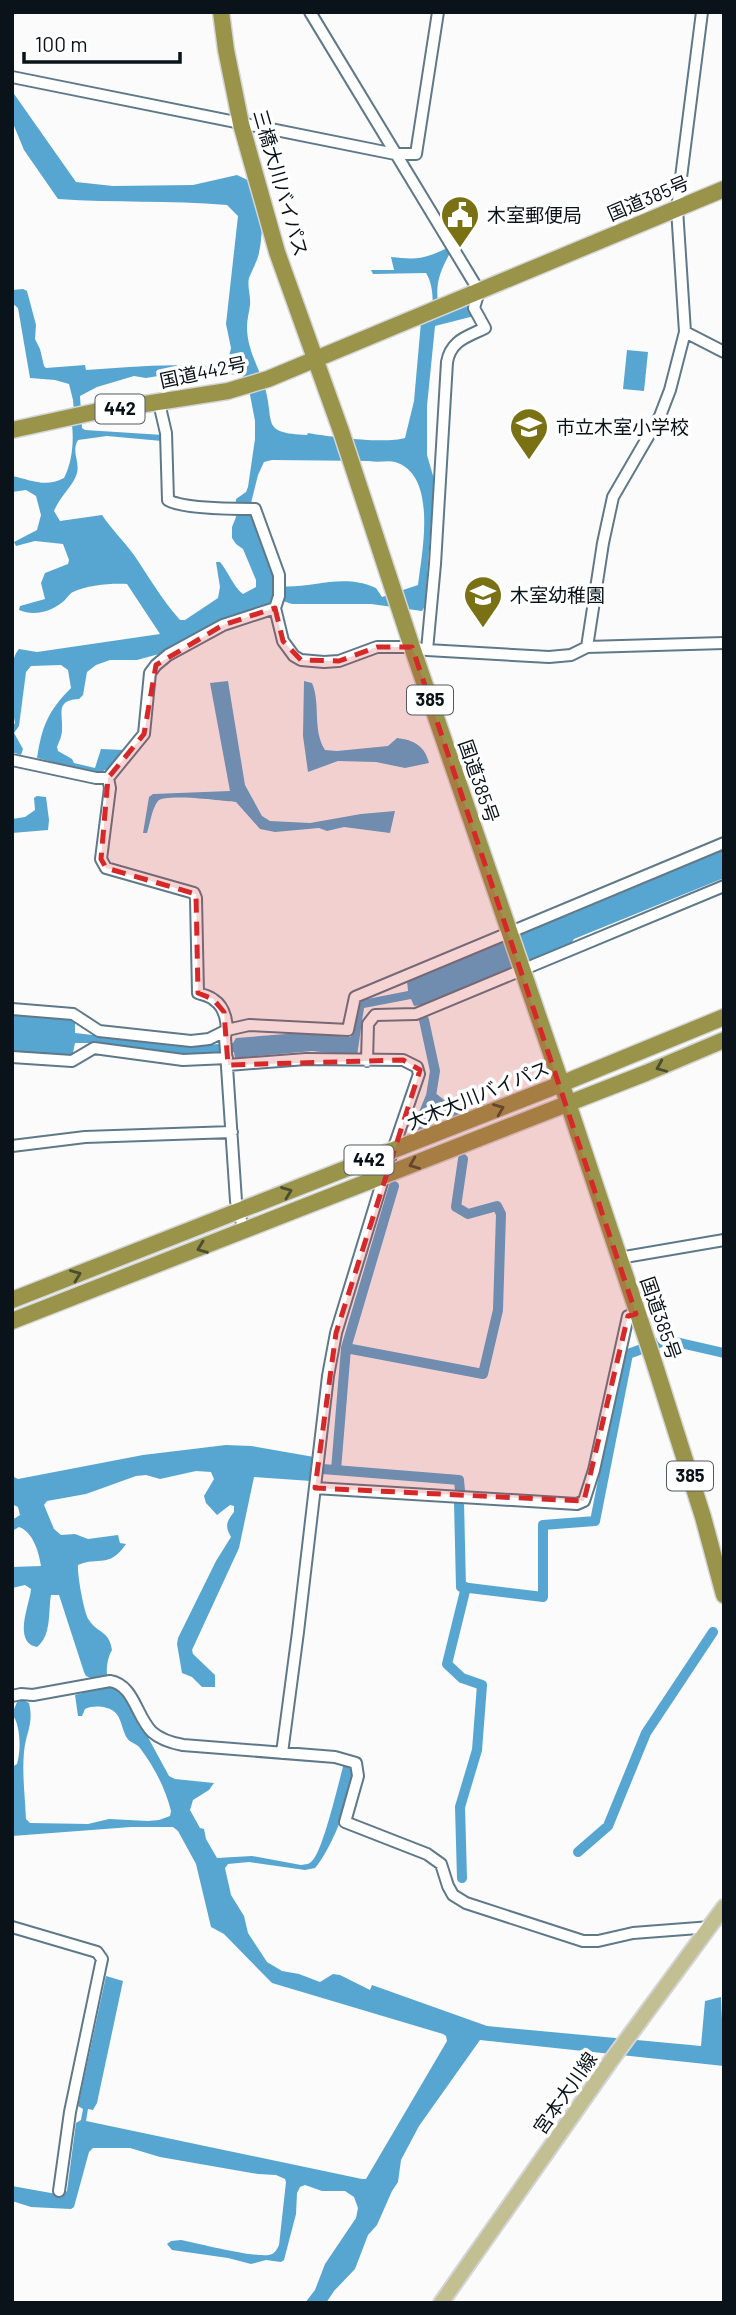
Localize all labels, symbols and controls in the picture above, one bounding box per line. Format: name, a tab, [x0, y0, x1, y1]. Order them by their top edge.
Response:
scale bar	[24, 21, 180, 65]
text: 100 m	[35, 31, 88, 56]
street label: 三橋大川バイパス	[250, 107, 313, 259]
street label: 国道385号	[604, 170, 692, 225]
public building icon: 木室郵便局	[439, 194, 481, 249]
place label: 木室郵便局	[487, 203, 582, 226]
street label: 国道442号	[157, 351, 248, 392]
road number: 442	[96, 394, 144, 424]
school or university icon: 市立木室小学校	[508, 406, 550, 461]
place label: 市立木室小学校	[556, 415, 689, 438]
school or university icon: 木室幼稚園	[462, 574, 504, 629]
place label: 木室幼稚園	[510, 583, 605, 606]
road number: 385	[407, 686, 453, 714]
street label: 国道385号	[455, 736, 504, 825]
street label: 大木大川バイパス	[403, 1055, 552, 1134]
one-way arrow	[656, 1059, 668, 1073]
one-way arrow	[493, 1103, 505, 1117]
road number: 442	[344, 1146, 394, 1175]
one-way arrow	[408, 1156, 420, 1170]
one-way arrow	[281, 1186, 293, 1200]
one-way arrow	[196, 1239, 208, 1253]
one-way arrow	[69, 1270, 81, 1284]
street label: 国道385号	[637, 1273, 686, 1362]
road number: 385	[667, 1462, 713, 1490]
street label: 宮本大川線	[528, 2047, 601, 2138]

